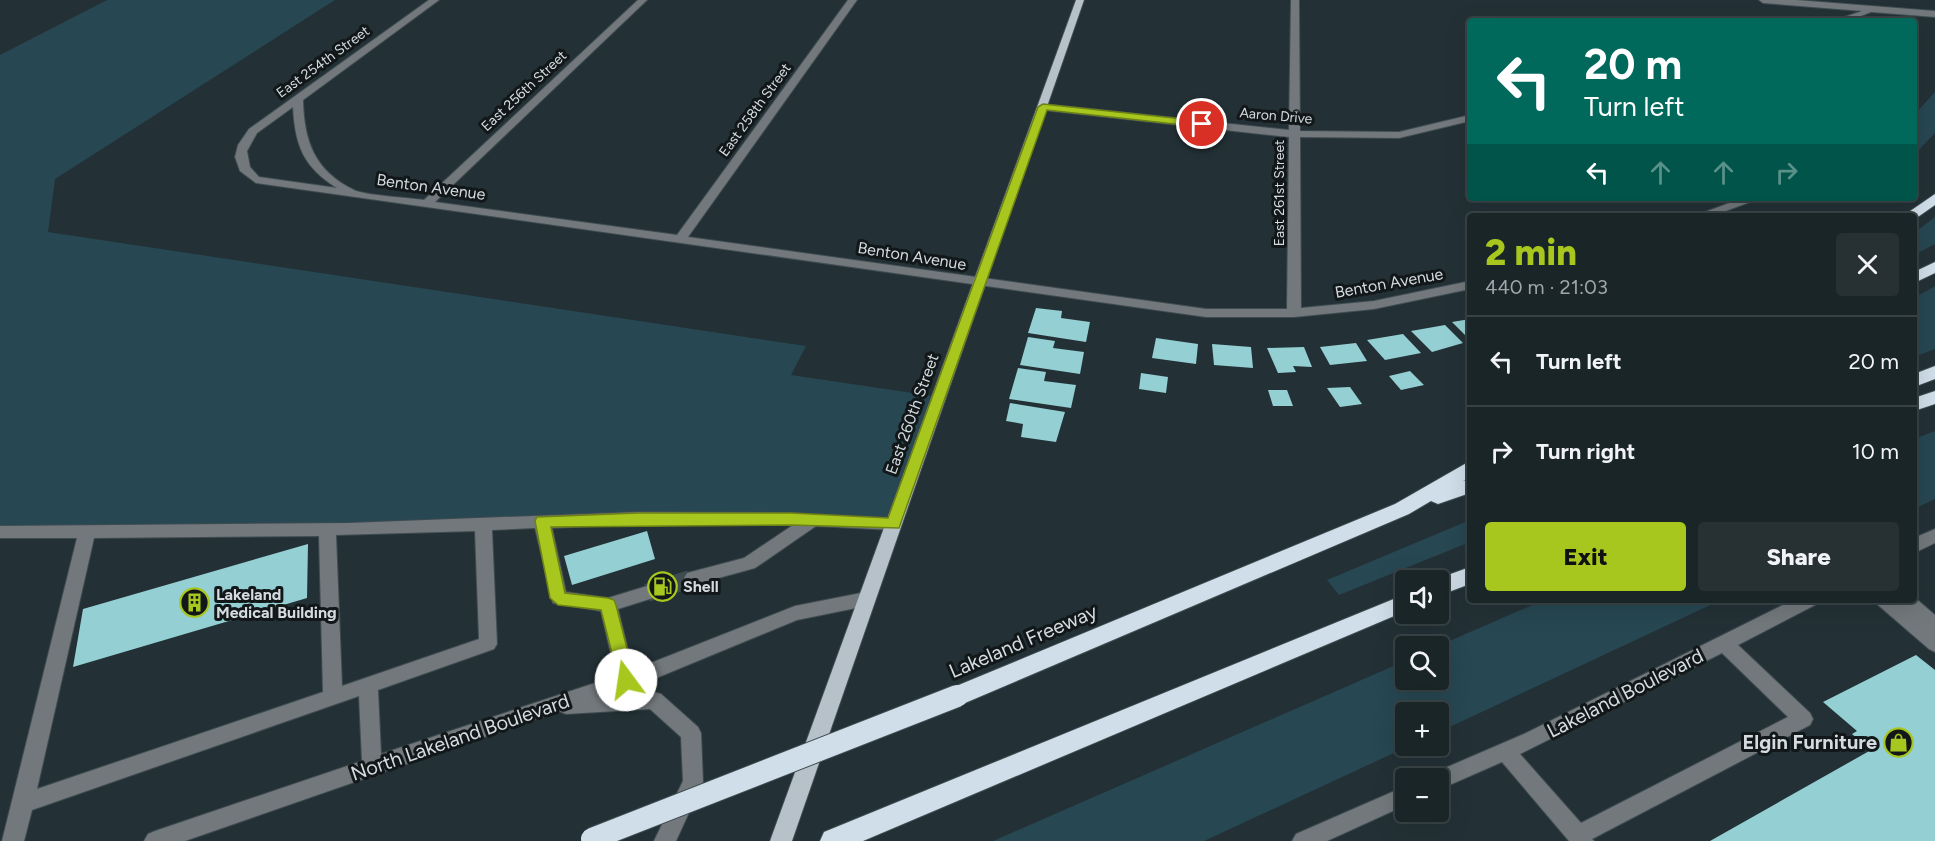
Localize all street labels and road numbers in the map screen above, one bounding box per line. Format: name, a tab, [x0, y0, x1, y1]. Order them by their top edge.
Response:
street label: East 254th Street	[273, 22, 373, 102]
street label: East 256th Street	[478, 47, 570, 135]
street label: East 258th Street	[716, 60, 794, 160]
street label: Aaron Drive	[1239, 104, 1313, 128]
street label: East 261st Street	[1271, 140, 1288, 246]
street label: Benton Avenue	[375, 170, 487, 204]
street label: Benton Avenue	[856, 238, 968, 274]
street label: Benton Avenue	[1333, 264, 1445, 302]
street label: East 260th Street	[881, 351, 943, 477]
street label: Lakeland Freeway	[945, 599, 1101, 683]
street label: Lakeland Boulevard	[1543, 643, 1707, 743]
street label: North Lakeland Boulevard	[347, 688, 573, 786]

